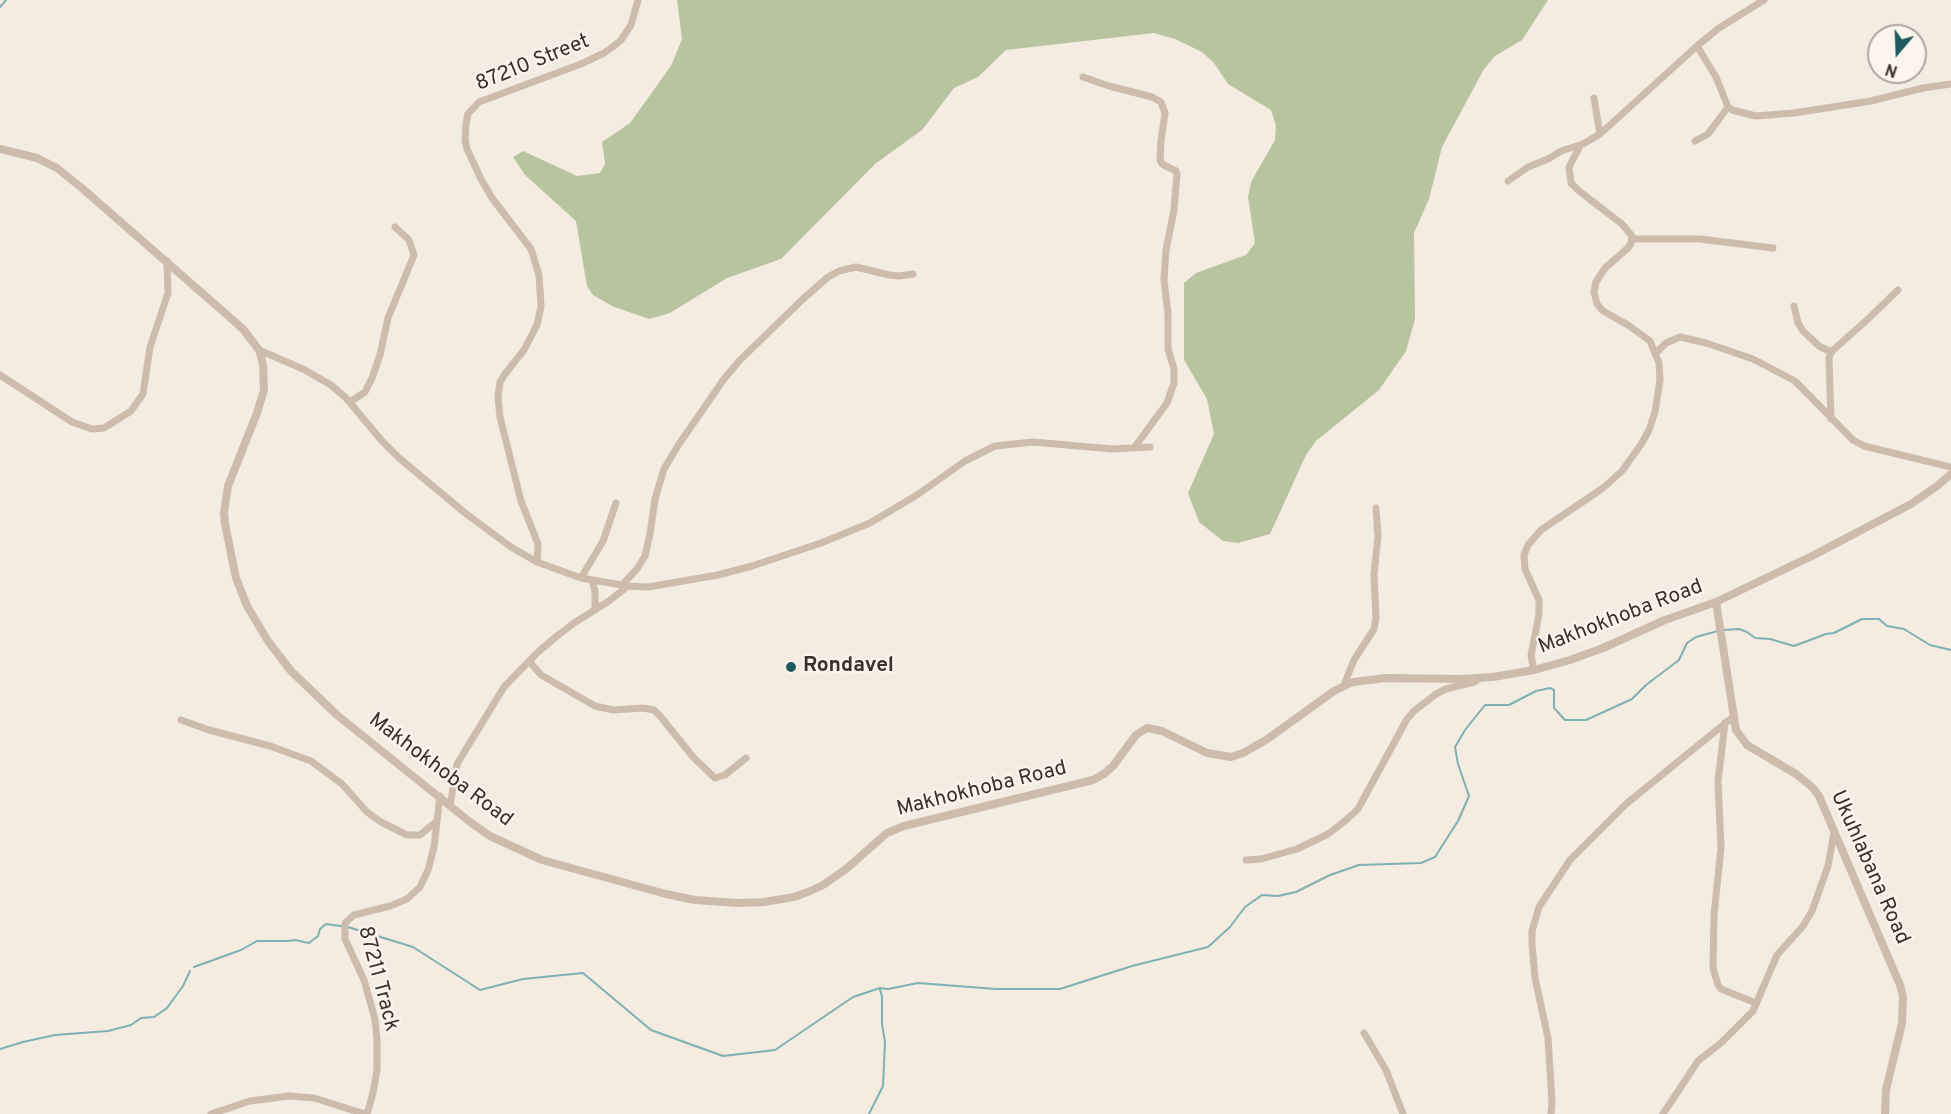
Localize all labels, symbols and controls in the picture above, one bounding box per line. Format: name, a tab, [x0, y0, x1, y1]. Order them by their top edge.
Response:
north arrow	[1867, 24, 1927, 84]
street label: 87210 Street	[473, 30, 593, 98]
text: N	[1883, 58, 1900, 80]
street label: Makhokhoba Road	[1535, 575, 1707, 661]
place label: Rondavel	[803, 654, 894, 680]
marker: Rondavel	[784, 660, 798, 674]
street label: Makhokhoba Road	[363, 709, 517, 833]
street label: Makhokhoba Road	[895, 757, 1069, 823]
street label: Ukuhlabana Road	[1824, 787, 1914, 949]
street label: 87211 Track	[351, 924, 403, 1034]

